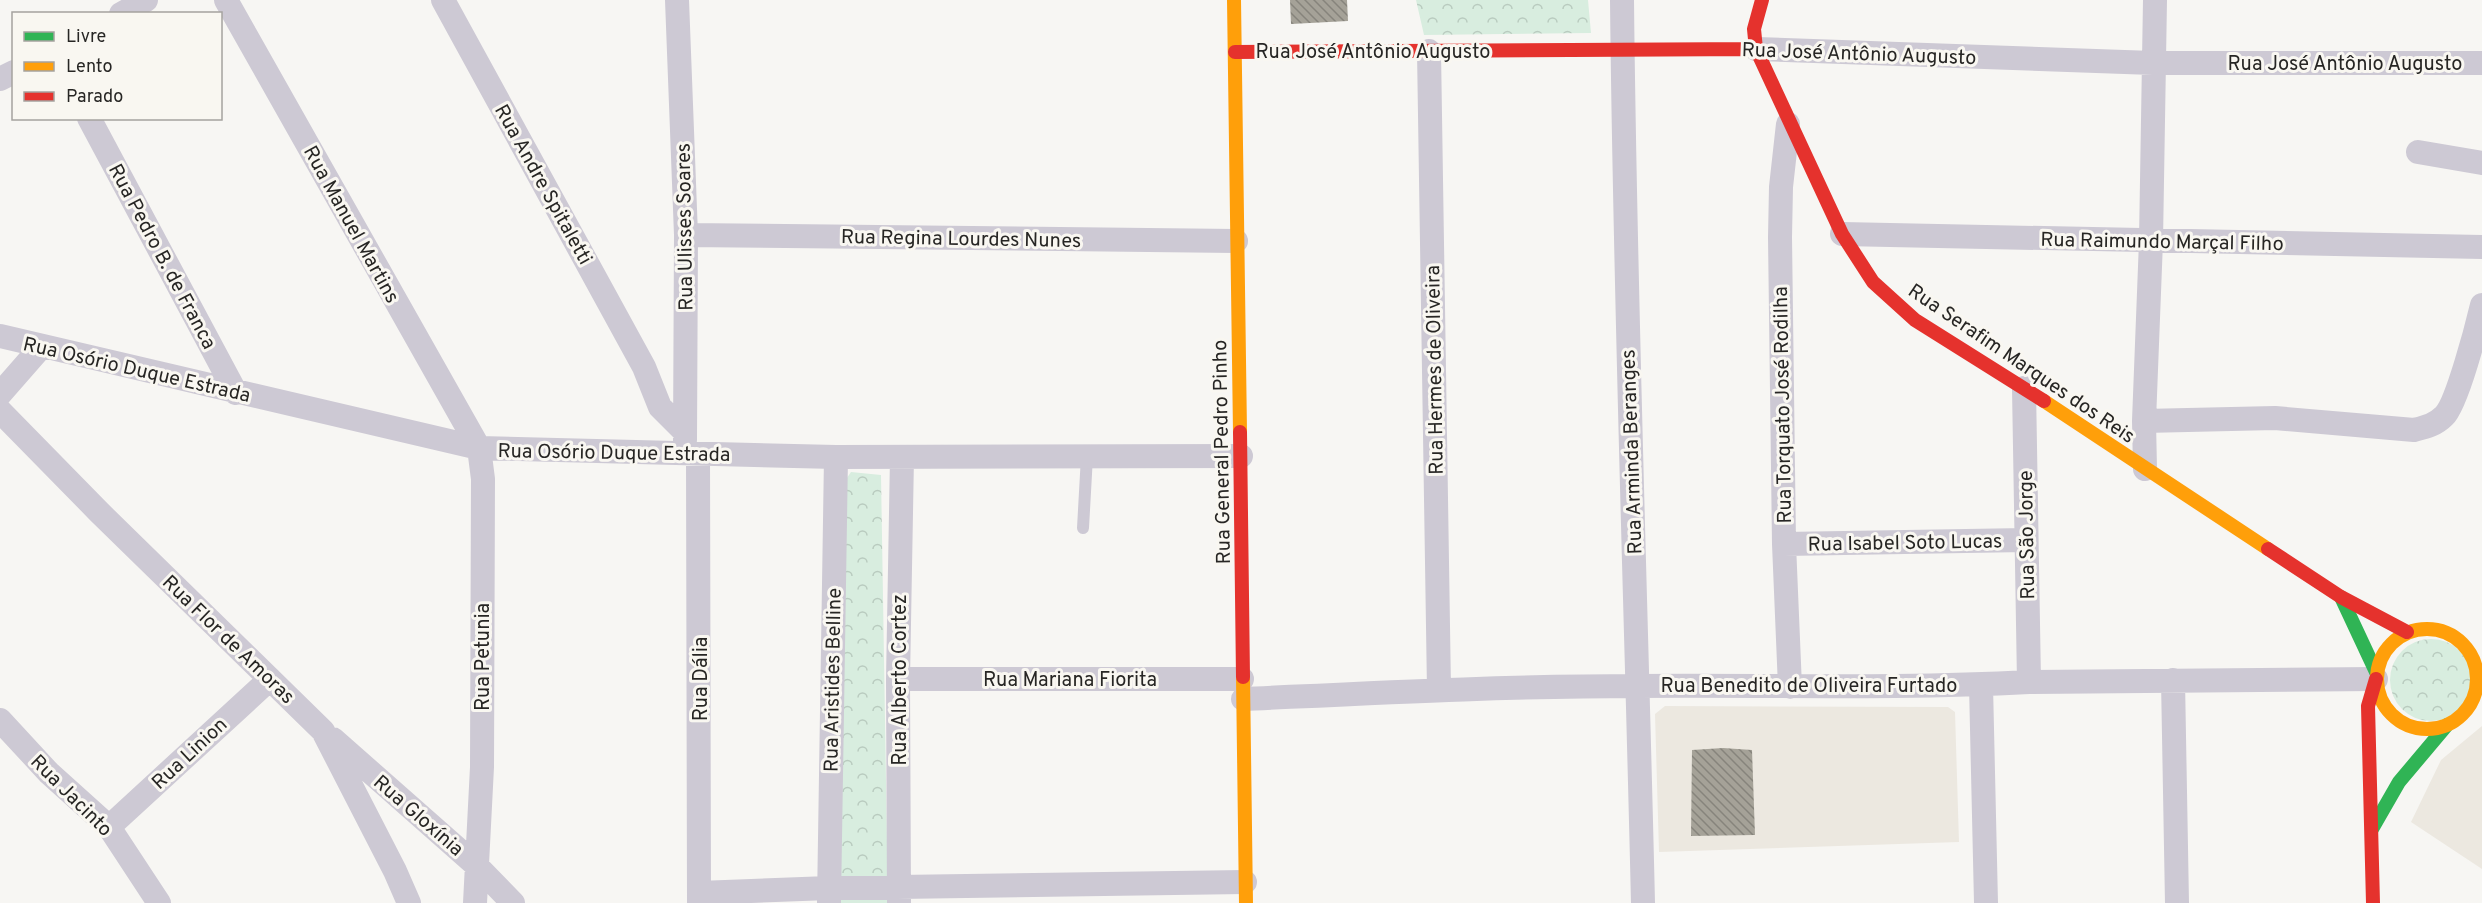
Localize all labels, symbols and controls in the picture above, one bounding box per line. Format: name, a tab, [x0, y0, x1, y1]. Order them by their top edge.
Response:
legend	[12, 12, 222, 120]
text: Livre	[66, 26, 106, 49]
street label: Rua José Antônio Augusto	[1741, 38, 1977, 72]
street label: Rua José Antônio Augusto	[1256, 40, 1490, 66]
street label: Rua José Antônio Augusto	[2228, 52, 2462, 78]
text: Lento	[66, 56, 112, 79]
text: Parado	[66, 86, 123, 109]
street label: Rua Andre Spitaletti	[487, 100, 597, 270]
street label: Rua Manuel Martins	[296, 142, 404, 308]
street label: Rua Ulisses Soares	[672, 143, 700, 311]
street label: Rua Pedro B. de Franca	[101, 160, 221, 354]
street label: Rua Regina Lourdes Nunes	[841, 225, 1081, 255]
street label: Rua Raimundo Marçal Filho	[2040, 228, 2284, 258]
street label: Rua Hermes de Oliveira	[1421, 265, 1451, 475]
street label: Rua Serafim Marques dos Reis	[1902, 279, 2139, 450]
street label: Rua Torquato José Rodilha	[1769, 286, 1799, 524]
street label: Rua Osório Duque Estrada	[20, 332, 253, 410]
street label: Rua General Pedro Pinho	[1208, 339, 1238, 564]
street label: Rua Arminda Beranges	[1616, 349, 1650, 555]
street label: Rua Osório Duque Estrada	[497, 439, 731, 469]
street label: Rua São Jorge	[2014, 470, 2042, 600]
street label: Rua Isabel Soto Lucas	[1807, 529, 2003, 559]
street label: Rua Flor de Amoras	[156, 570, 299, 710]
street label: Rua Aristides Belline	[819, 588, 849, 772]
street label: Rua Alberto Cortez	[888, 594, 914, 766]
street label: Rua Petunia	[471, 603, 497, 711]
street label: Rua Dália	[689, 637, 715, 721]
street label: Rua Mariana Fiorita	[983, 668, 1157, 694]
street label: Rua Benedito de Oliveira Furtado	[1661, 674, 1957, 700]
street label: Rua Linion	[147, 713, 234, 796]
street label: Rua Jacinto	[24, 750, 117, 843]
street label: Rua Gloxínia	[367, 770, 468, 863]

